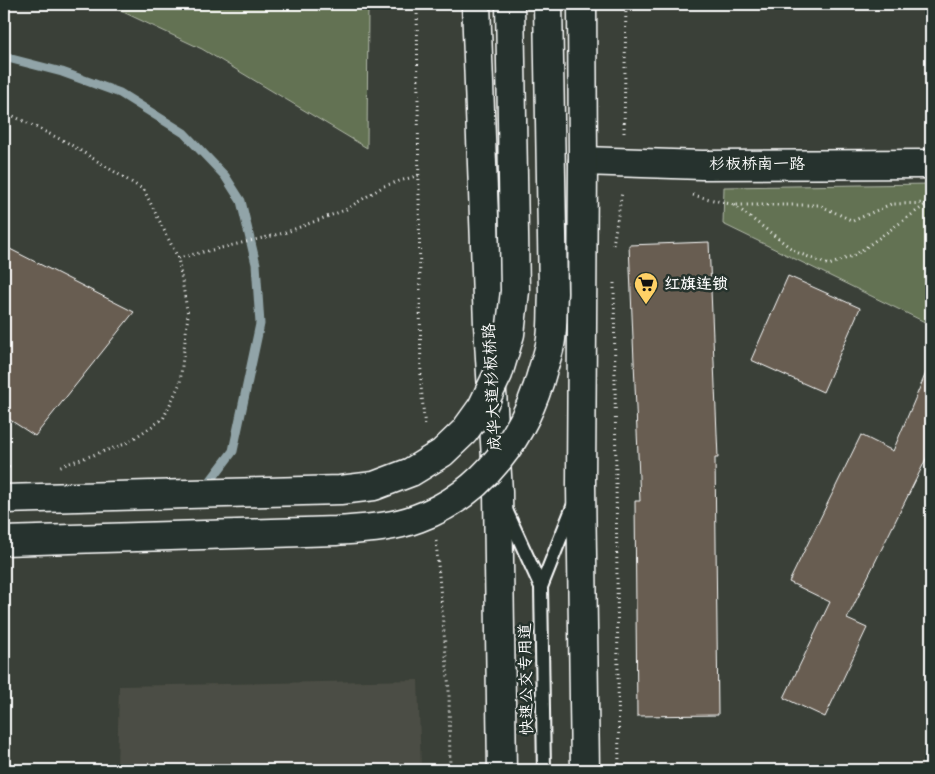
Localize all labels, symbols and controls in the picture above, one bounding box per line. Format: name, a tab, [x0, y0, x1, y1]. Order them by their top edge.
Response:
street label: 杉板桥南一路	[709, 155, 805, 173]
supermarket icon: 红旗连锁	[633, 271, 659, 305]
place label: 红旗连锁	[664, 275, 728, 293]
street label: 成华大道杉板桥路	[480, 323, 504, 451]
street label: 快速公交专用道	[516, 623, 536, 735]

